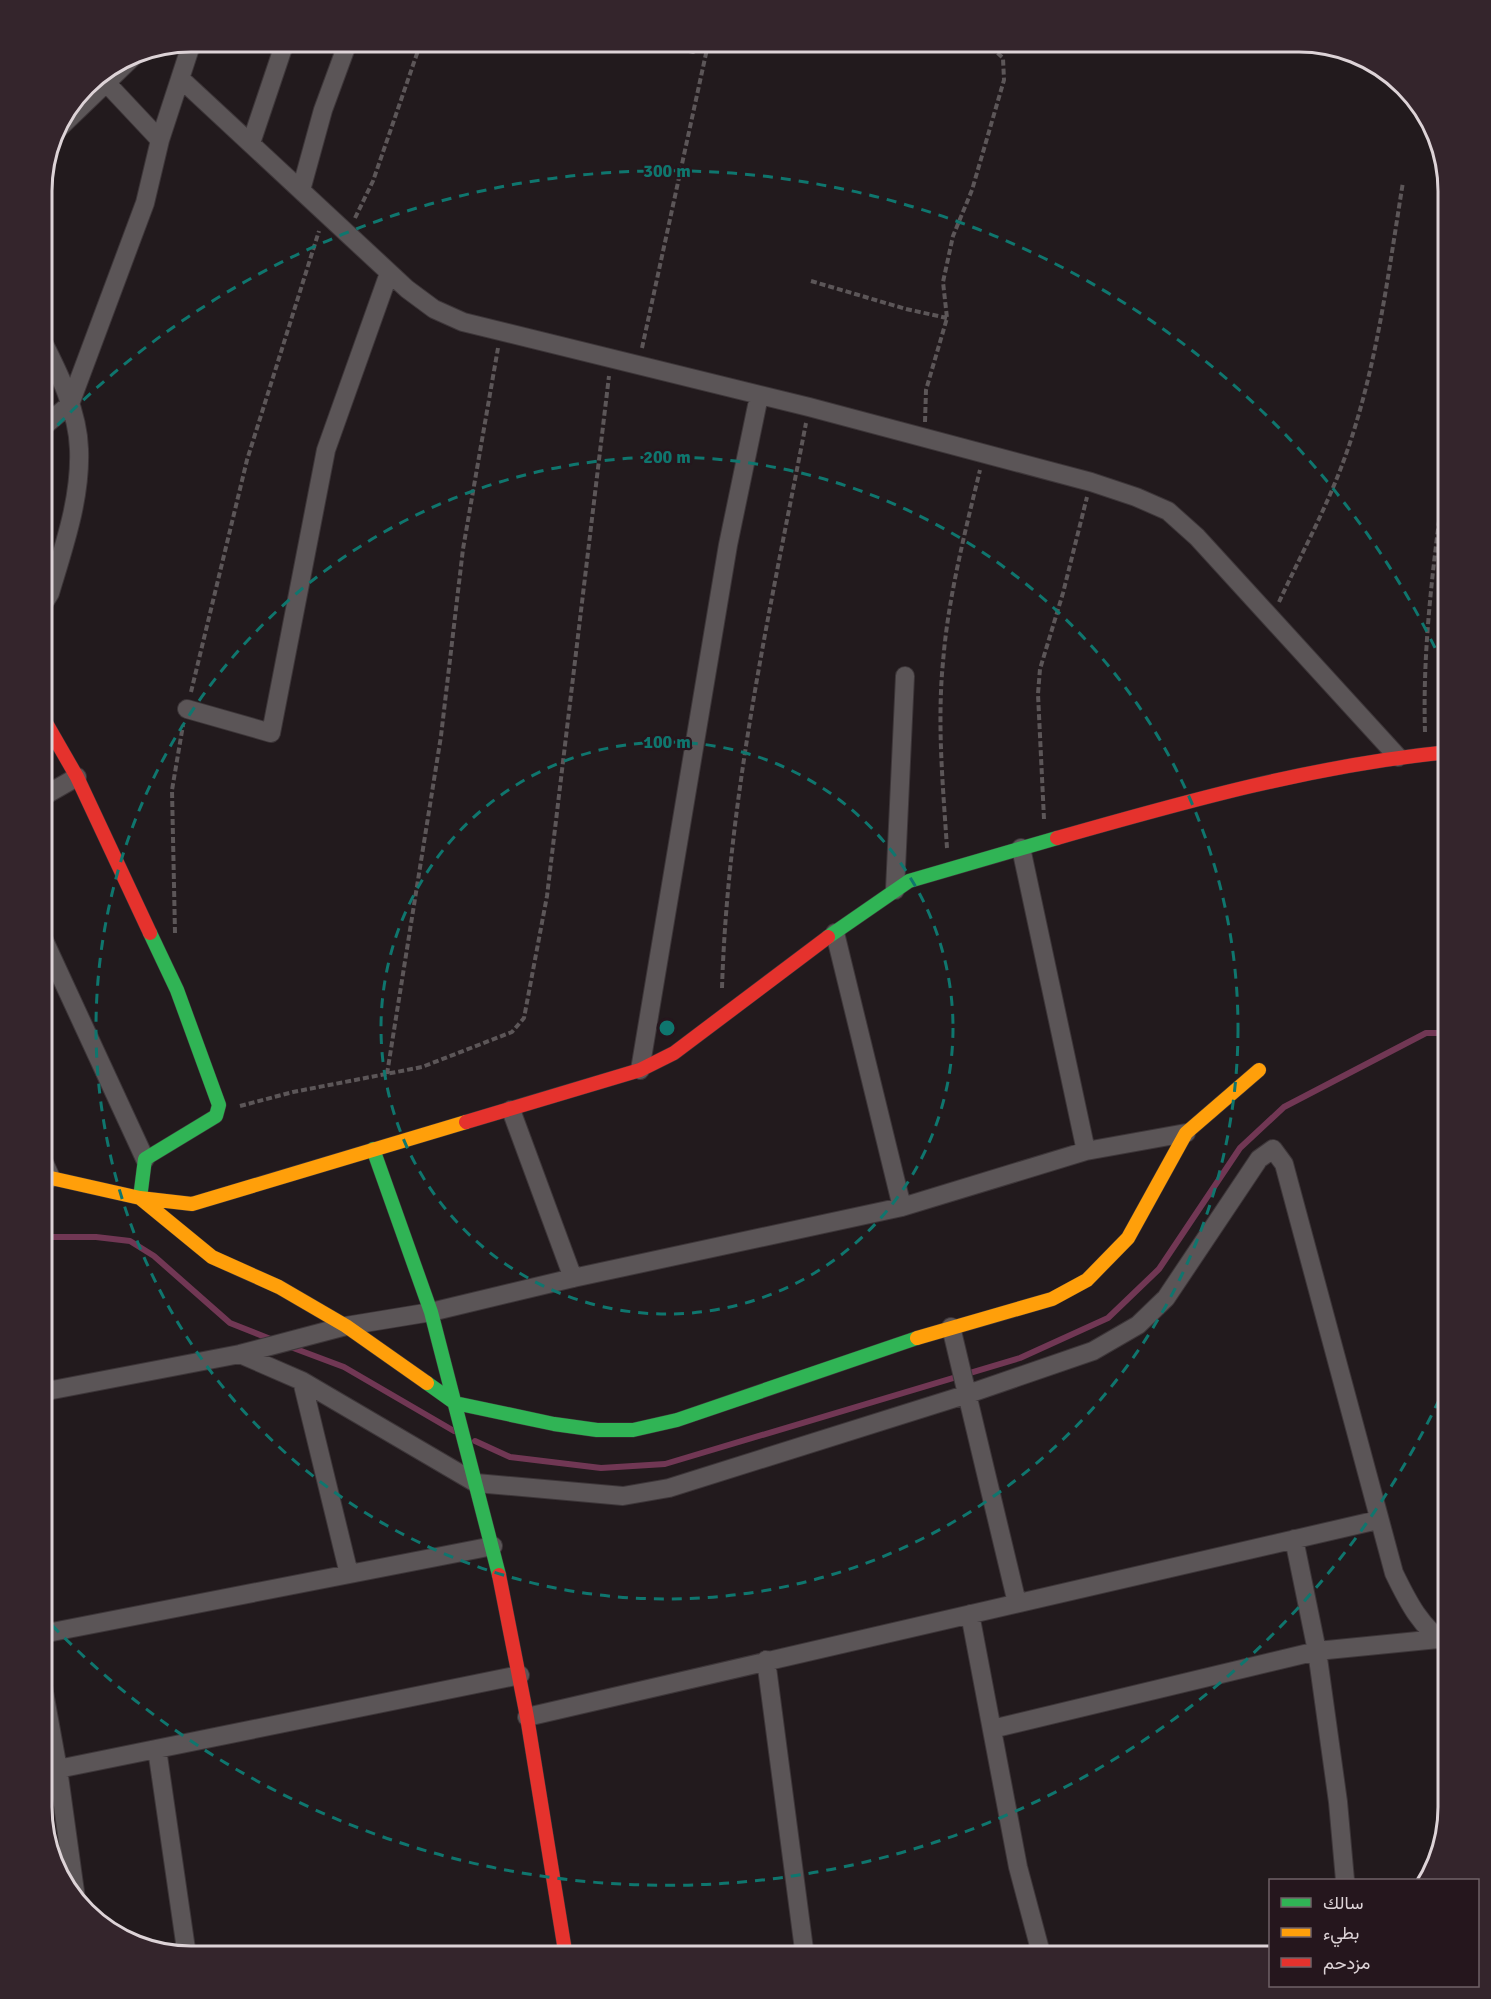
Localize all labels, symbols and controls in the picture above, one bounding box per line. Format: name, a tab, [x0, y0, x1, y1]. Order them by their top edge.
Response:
text: 300 m	[643, 160, 691, 182]
text: 200 m	[643, 446, 691, 468]
text: 100 m	[643, 731, 691, 753]
centre of rings	[657, 1018, 677, 1038]
legend	[1269, 1879, 1479, 1987]
text: سالك	[1323, 1892, 1363, 1914]
text: بطيء	[1323, 1922, 1359, 1948]
text: مزدحم	[1323, 1952, 1370, 1975]

